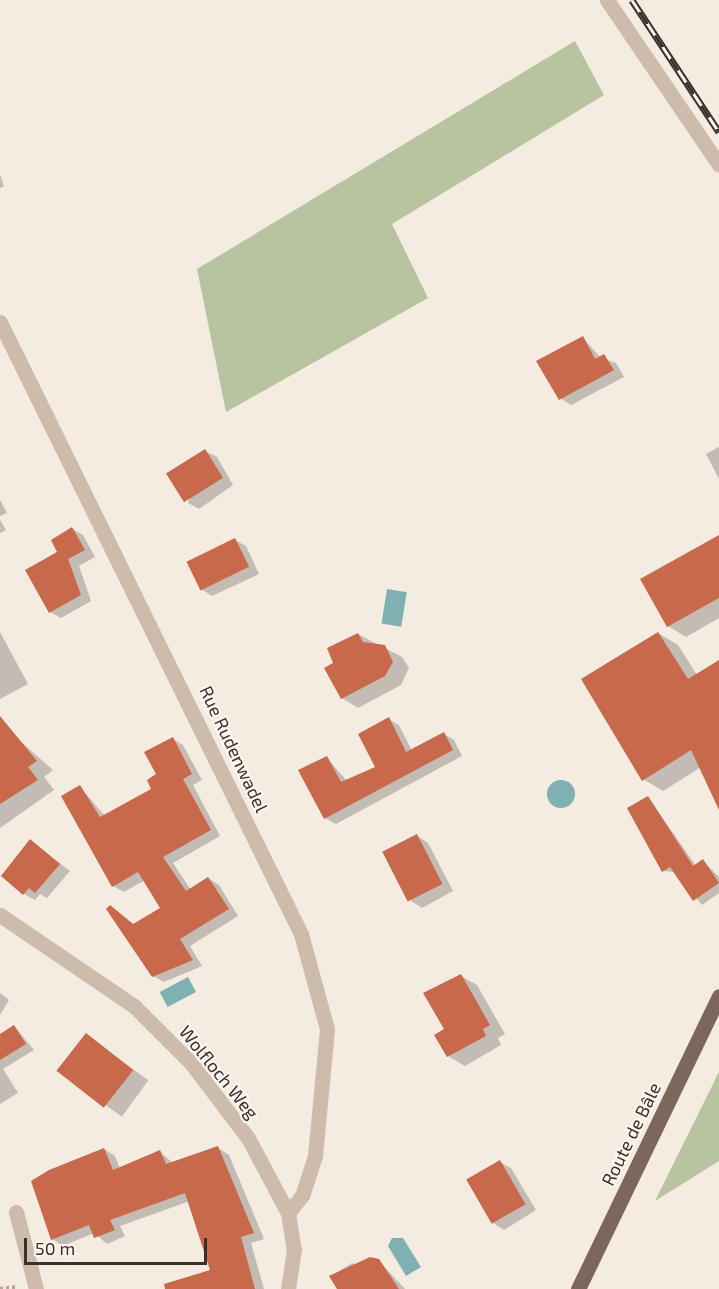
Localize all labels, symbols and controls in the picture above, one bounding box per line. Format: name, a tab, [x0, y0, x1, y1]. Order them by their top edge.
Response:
street label: Rue Rudenwadel	[195, 682, 273, 816]
street label: Wolfloch Weg	[175, 1021, 263, 1123]
street label: Route de Bâle	[597, 1079, 665, 1189]
scale bar	[27, 1226, 210, 1264]
text: 50 m	[35, 1237, 75, 1259]

